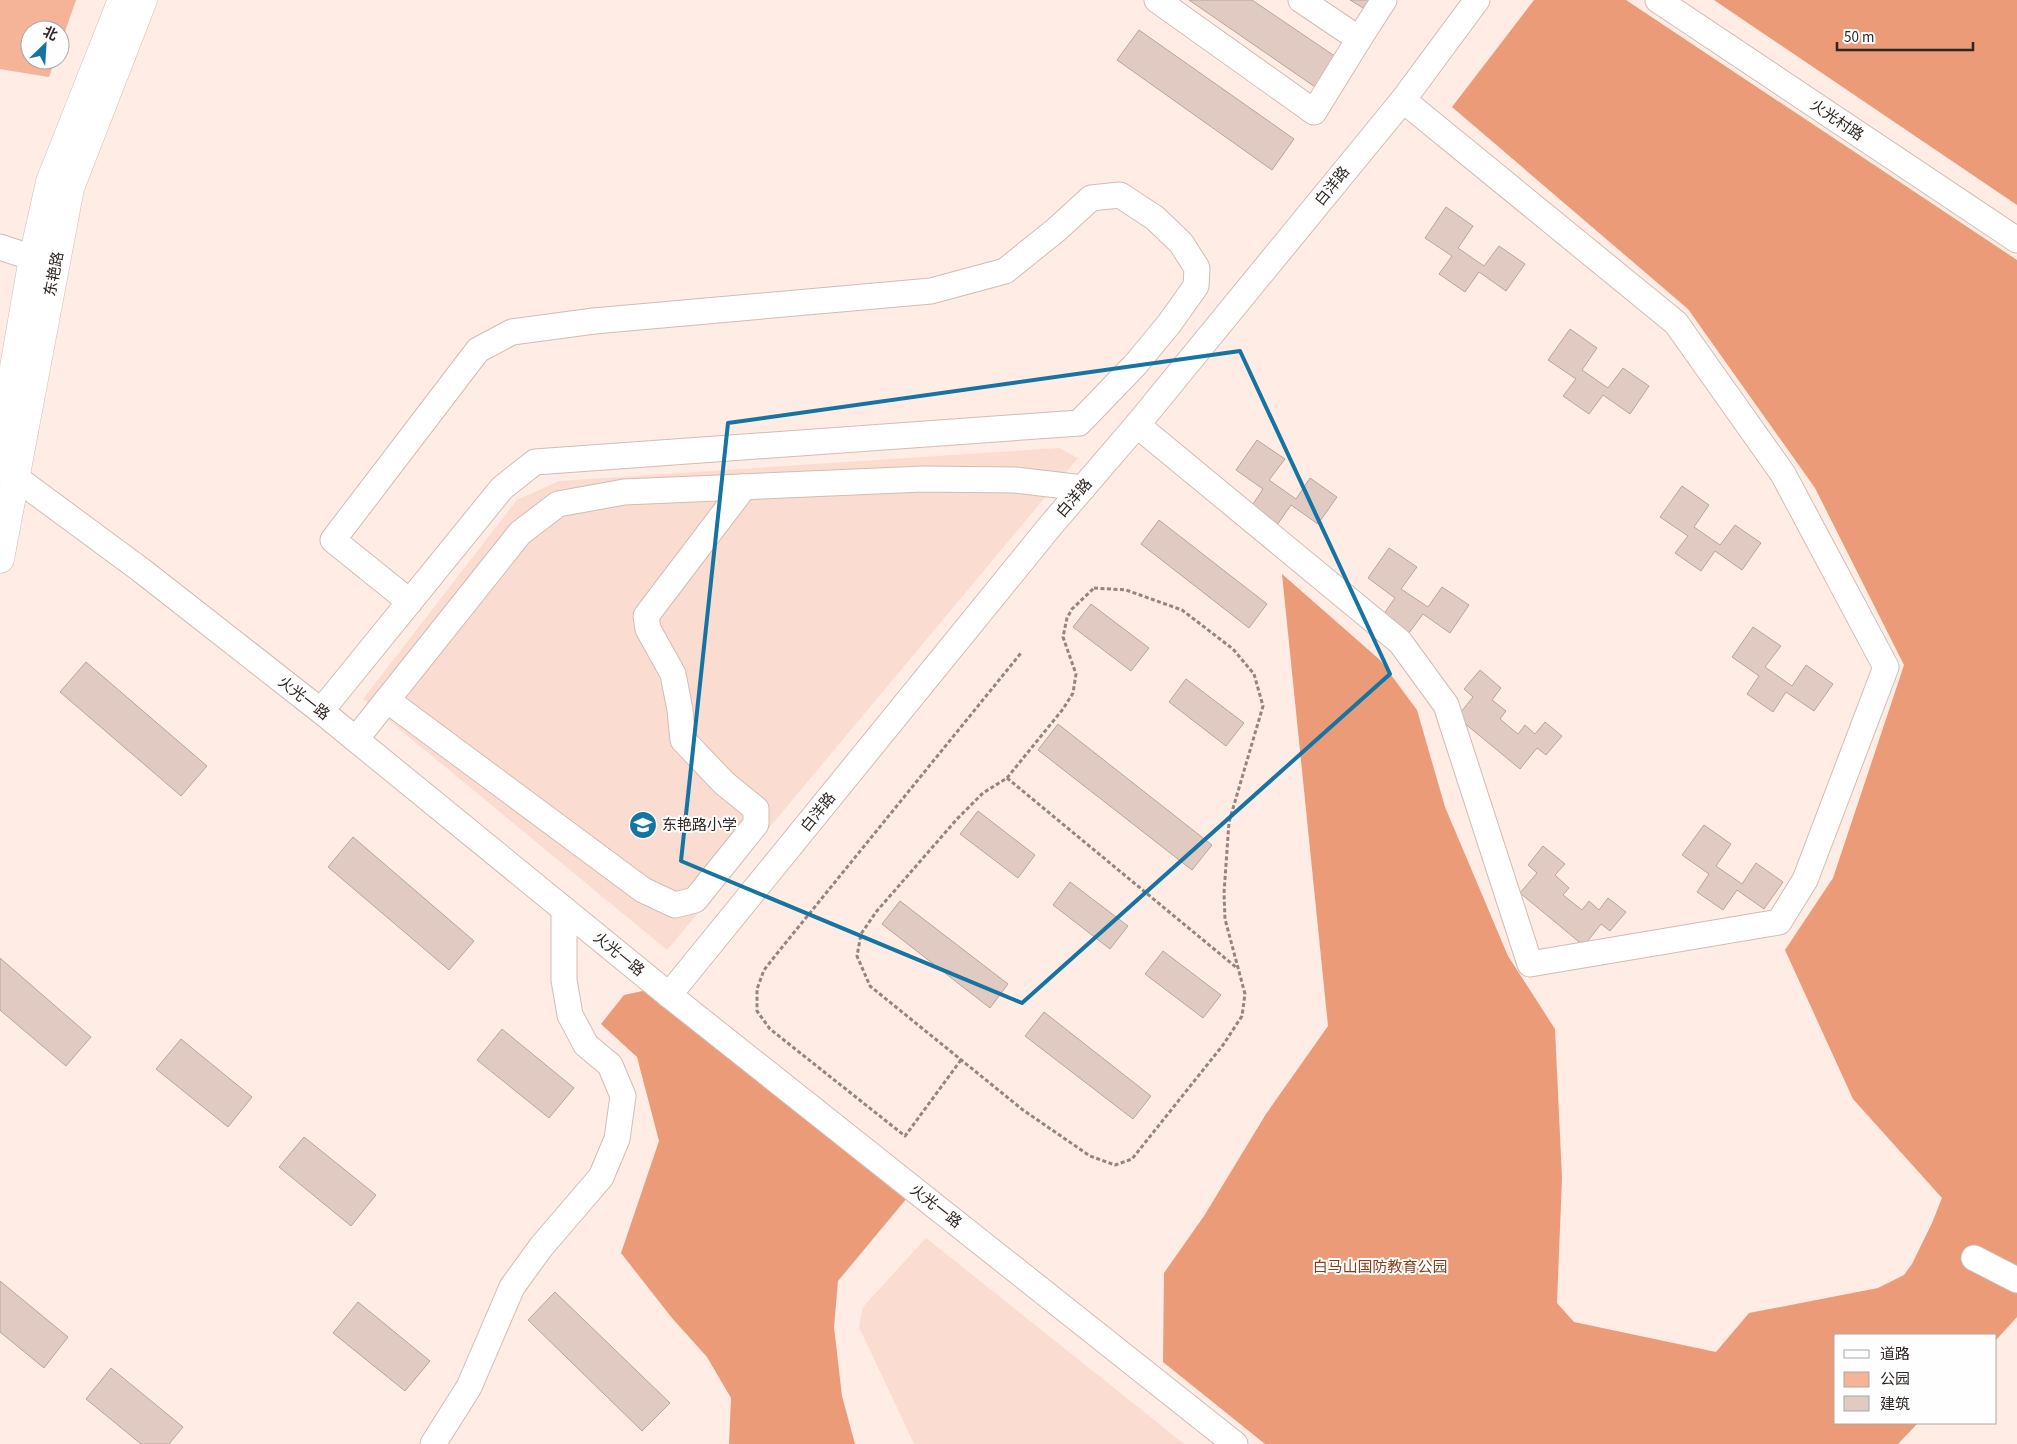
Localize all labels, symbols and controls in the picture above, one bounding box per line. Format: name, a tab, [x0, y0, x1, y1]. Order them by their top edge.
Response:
north arrow	[20, 20, 70, 70]
scale bar	[1837, 20, 1973, 52]
text: 北	[40, 22, 61, 46]
text: 50 m	[1844, 27, 1874, 48]
street label: 火光村路	[1806, 95, 1867, 146]
street label: 白洋路	[1310, 162, 1355, 210]
street label: 东艳路	[40, 250, 69, 298]
street label: 白洋路	[1052, 474, 1097, 522]
street label: 火光一路	[274, 672, 334, 725]
street label: 白洋路	[796, 788, 841, 836]
school or university icon: 东艳路小学	[628, 810, 658, 840]
place label: 东艳路小学	[662, 815, 737, 836]
street label: 火光一路	[589, 927, 649, 981]
street label: 火光一路	[906, 1180, 966, 1233]
park label: 白马山国防教育公园	[1312, 1257, 1448, 1278]
legend	[1834, 1334, 1997, 1424]
text: 道路	[1880, 1344, 1910, 1365]
text: 公园	[1880, 1369, 1910, 1390]
text: 建筑	[1880, 1394, 1910, 1415]

